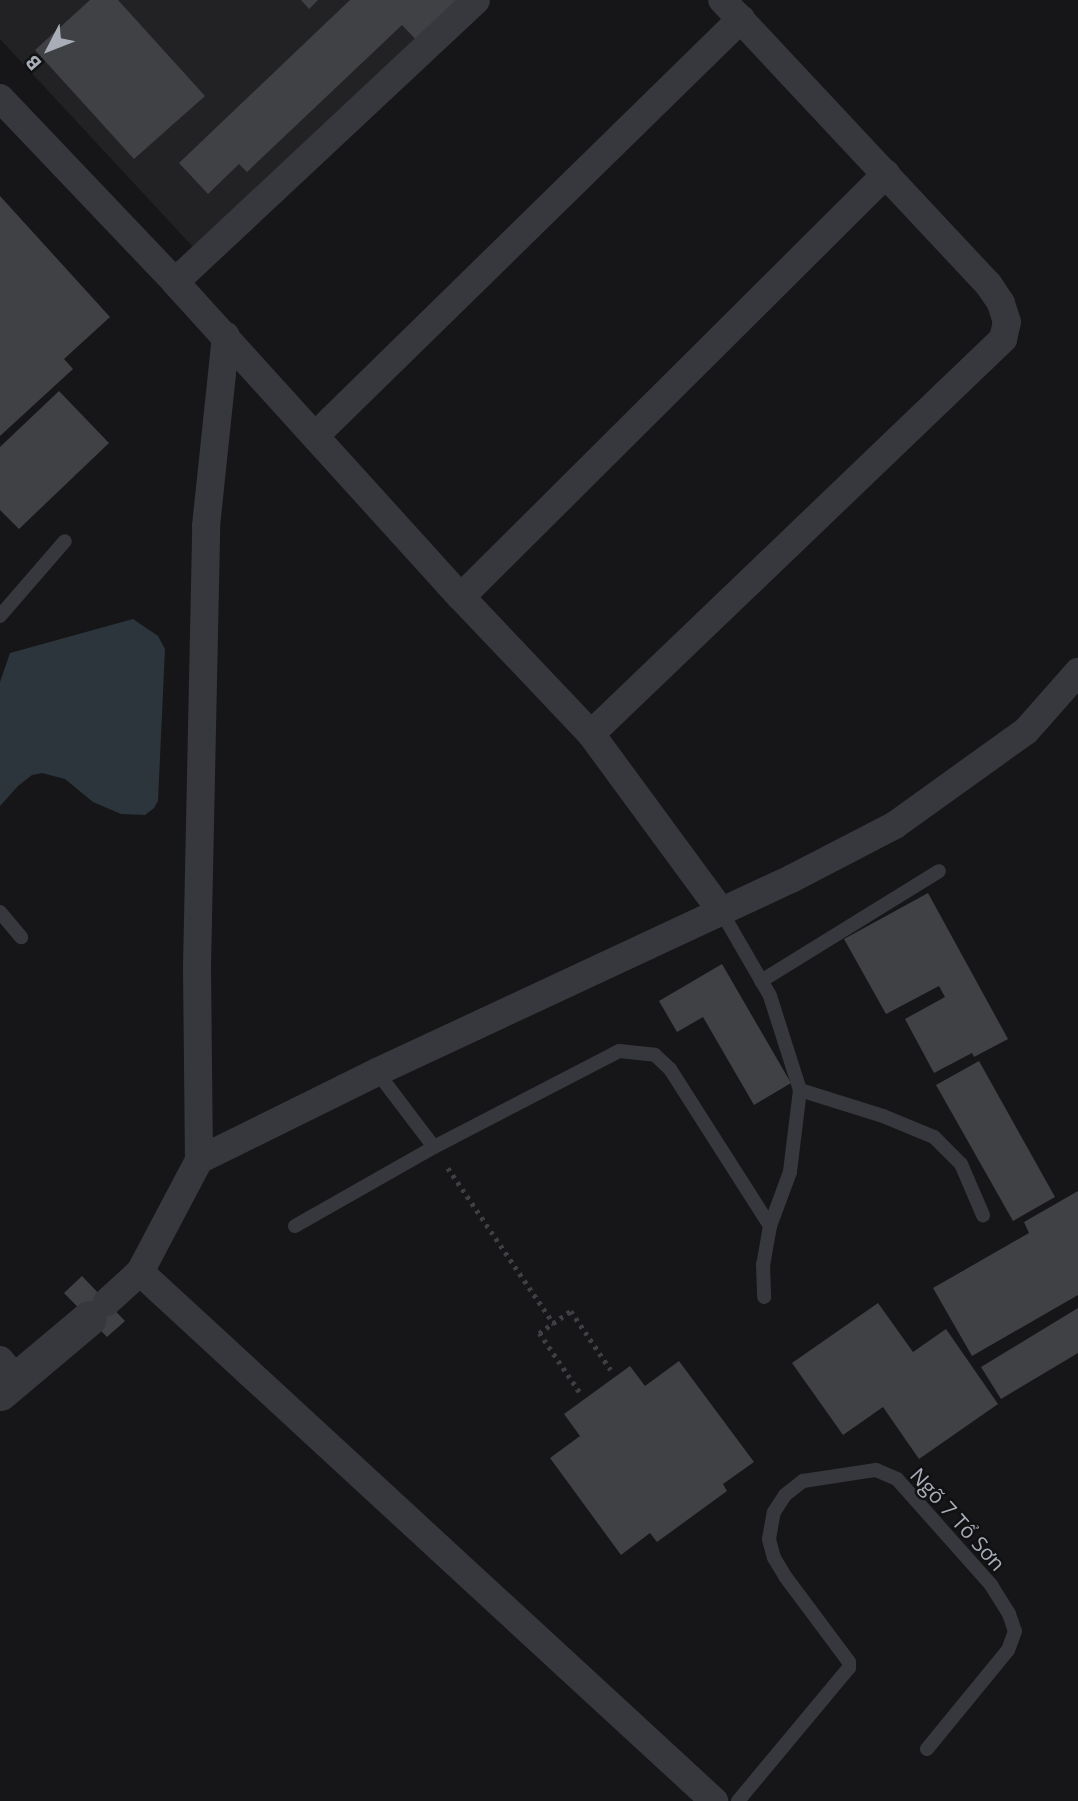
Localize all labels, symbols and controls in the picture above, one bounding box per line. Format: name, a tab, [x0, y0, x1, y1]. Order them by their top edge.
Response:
north arrow	[14, 14, 84, 84]
text: B	[19, 50, 47, 76]
street label: Ngõ 7 Tổ Sơn	[905, 1462, 1011, 1576]

